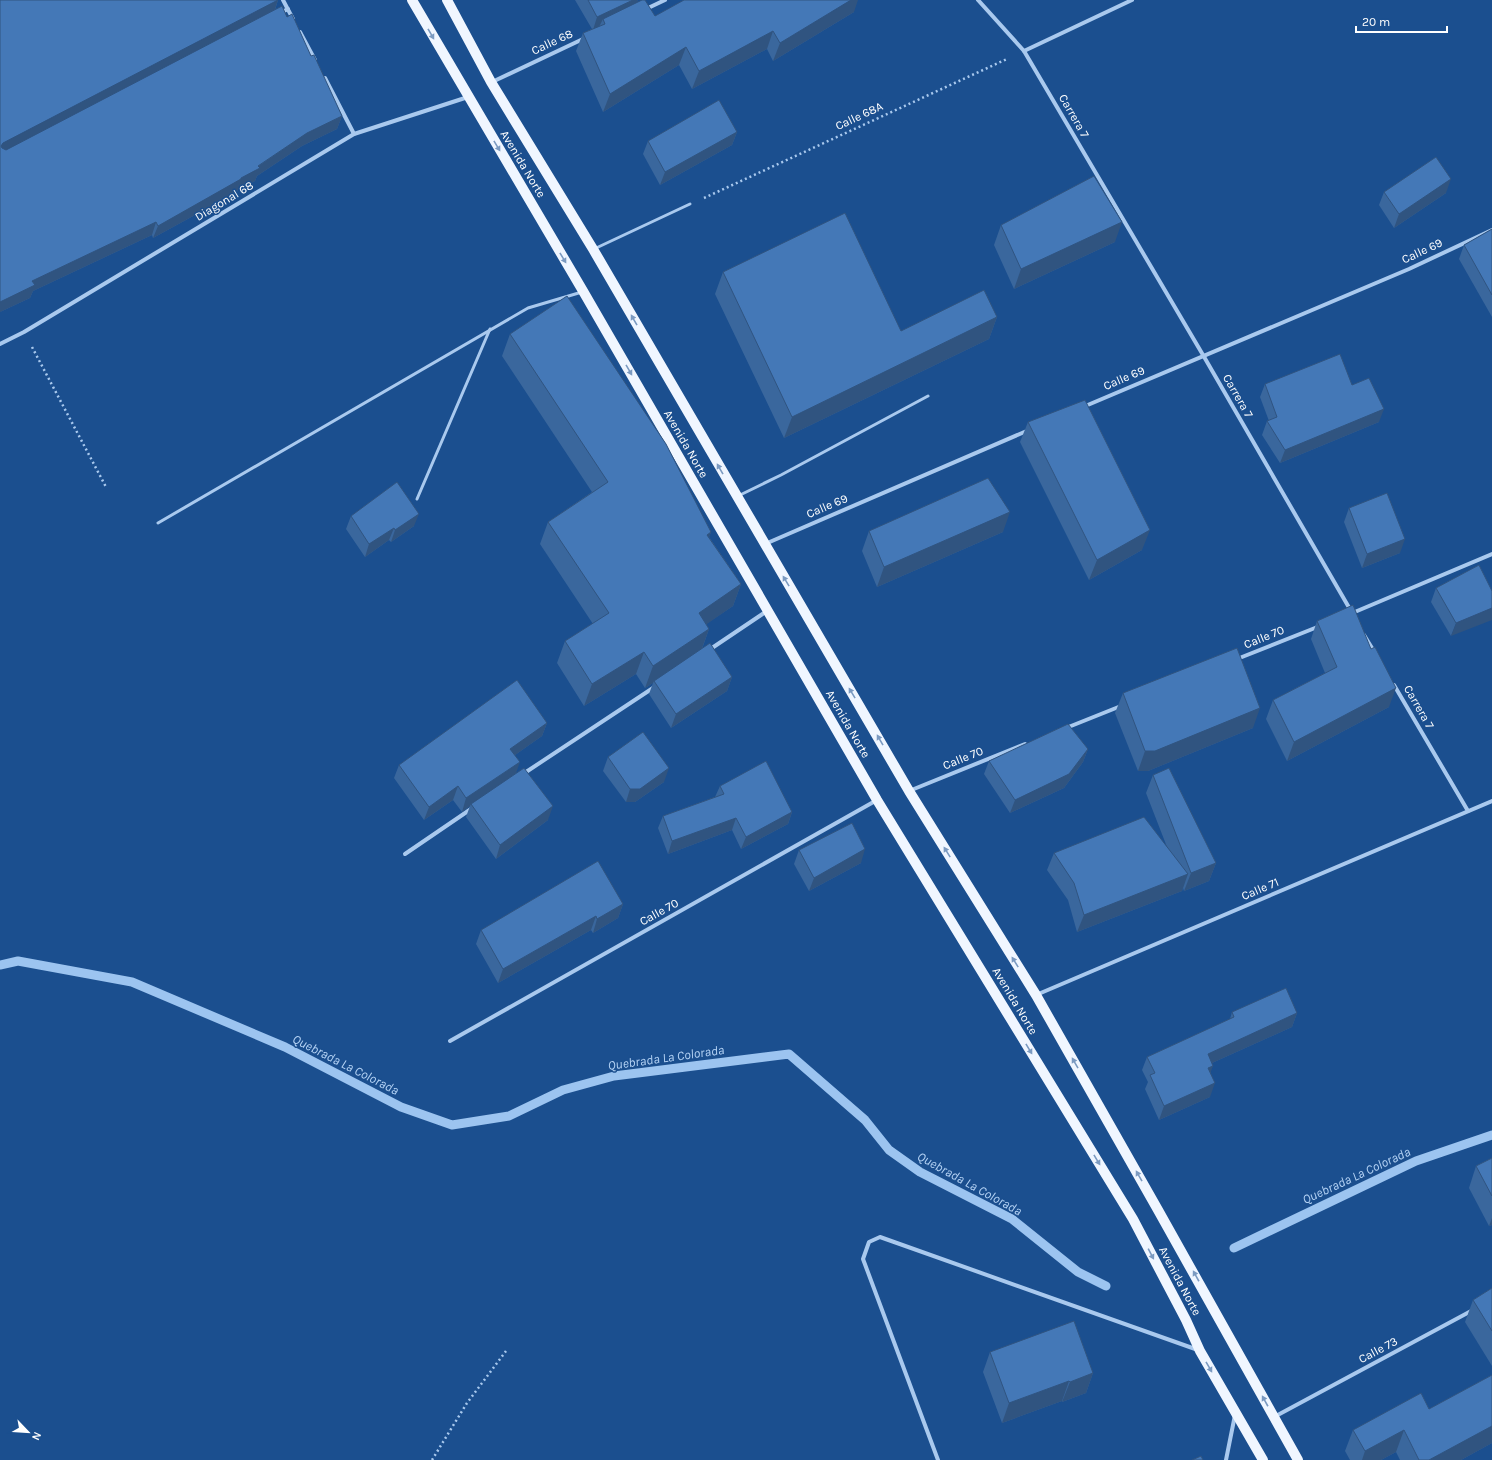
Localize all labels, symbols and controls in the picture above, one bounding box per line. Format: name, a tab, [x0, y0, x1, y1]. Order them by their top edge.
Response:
scale bar	[1356, 8, 1447, 34]
text: 20 m	[1362, 15, 1390, 29]
street label: Calle 68	[529, 26, 575, 58]
one-way arrow	[428, 28, 435, 40]
street label: Carrera 7	[1056, 92, 1092, 141]
street label: Calle 68A	[833, 99, 885, 133]
street label: Avenida Norte	[497, 128, 549, 200]
one-way arrow	[493, 141, 501, 151]
street label: Diagonal 68	[192, 178, 256, 224]
street label: Calle 69	[1399, 235, 1445, 267]
one-way arrow	[560, 252, 567, 264]
one-way arrow	[630, 315, 638, 325]
street label: Calle 69	[1101, 363, 1147, 393]
one-way arrow	[625, 364, 632, 376]
street label: Carrera 7	[1220, 372, 1256, 421]
street label: Avenida Norte	[661, 408, 711, 480]
one-way arrow	[717, 463, 724, 475]
street label: Calle 69	[804, 491, 850, 521]
one-way arrow	[783, 575, 790, 587]
street label: Calle 70	[1242, 623, 1286, 651]
street label: Carrera 7	[1401, 683, 1437, 732]
one-way arrow	[849, 687, 856, 699]
street label: Avenida Norte	[823, 688, 873, 760]
one-way arrow	[877, 734, 884, 746]
street label: Calle 70	[941, 744, 985, 772]
one-way arrow	[943, 846, 950, 857]
street label: Calle 71	[1239, 875, 1281, 903]
street label: Calle 70	[637, 896, 681, 928]
one-way arrow	[1012, 956, 1019, 968]
street label: Avenida Norte	[989, 965, 1041, 1037]
water label: Quebrada La Colorada	[290, 1031, 402, 1098]
water label: Quebrada La Colorada	[607, 1042, 726, 1073]
one-way arrow	[1025, 1044, 1033, 1054]
one-way arrow	[1071, 1057, 1078, 1069]
water label: Quebrada La Colorada	[1300, 1144, 1413, 1207]
water label: Quebrada La Colorada	[915, 1148, 1025, 1219]
one-way arrow	[1093, 1154, 1100, 1166]
one-way arrow	[1136, 1170, 1143, 1182]
street label: Avenida Norte	[1156, 1244, 1204, 1318]
one-way arrow	[1148, 1248, 1155, 1259]
one-way arrow	[1192, 1271, 1199, 1282]
street label: Calle 73	[1356, 1334, 1400, 1366]
one-way arrow	[1206, 1361, 1213, 1373]
one-way arrow	[1262, 1396, 1269, 1407]
north arrow	[8, 1412, 48, 1452]
text: N	[29, 1430, 44, 1442]

